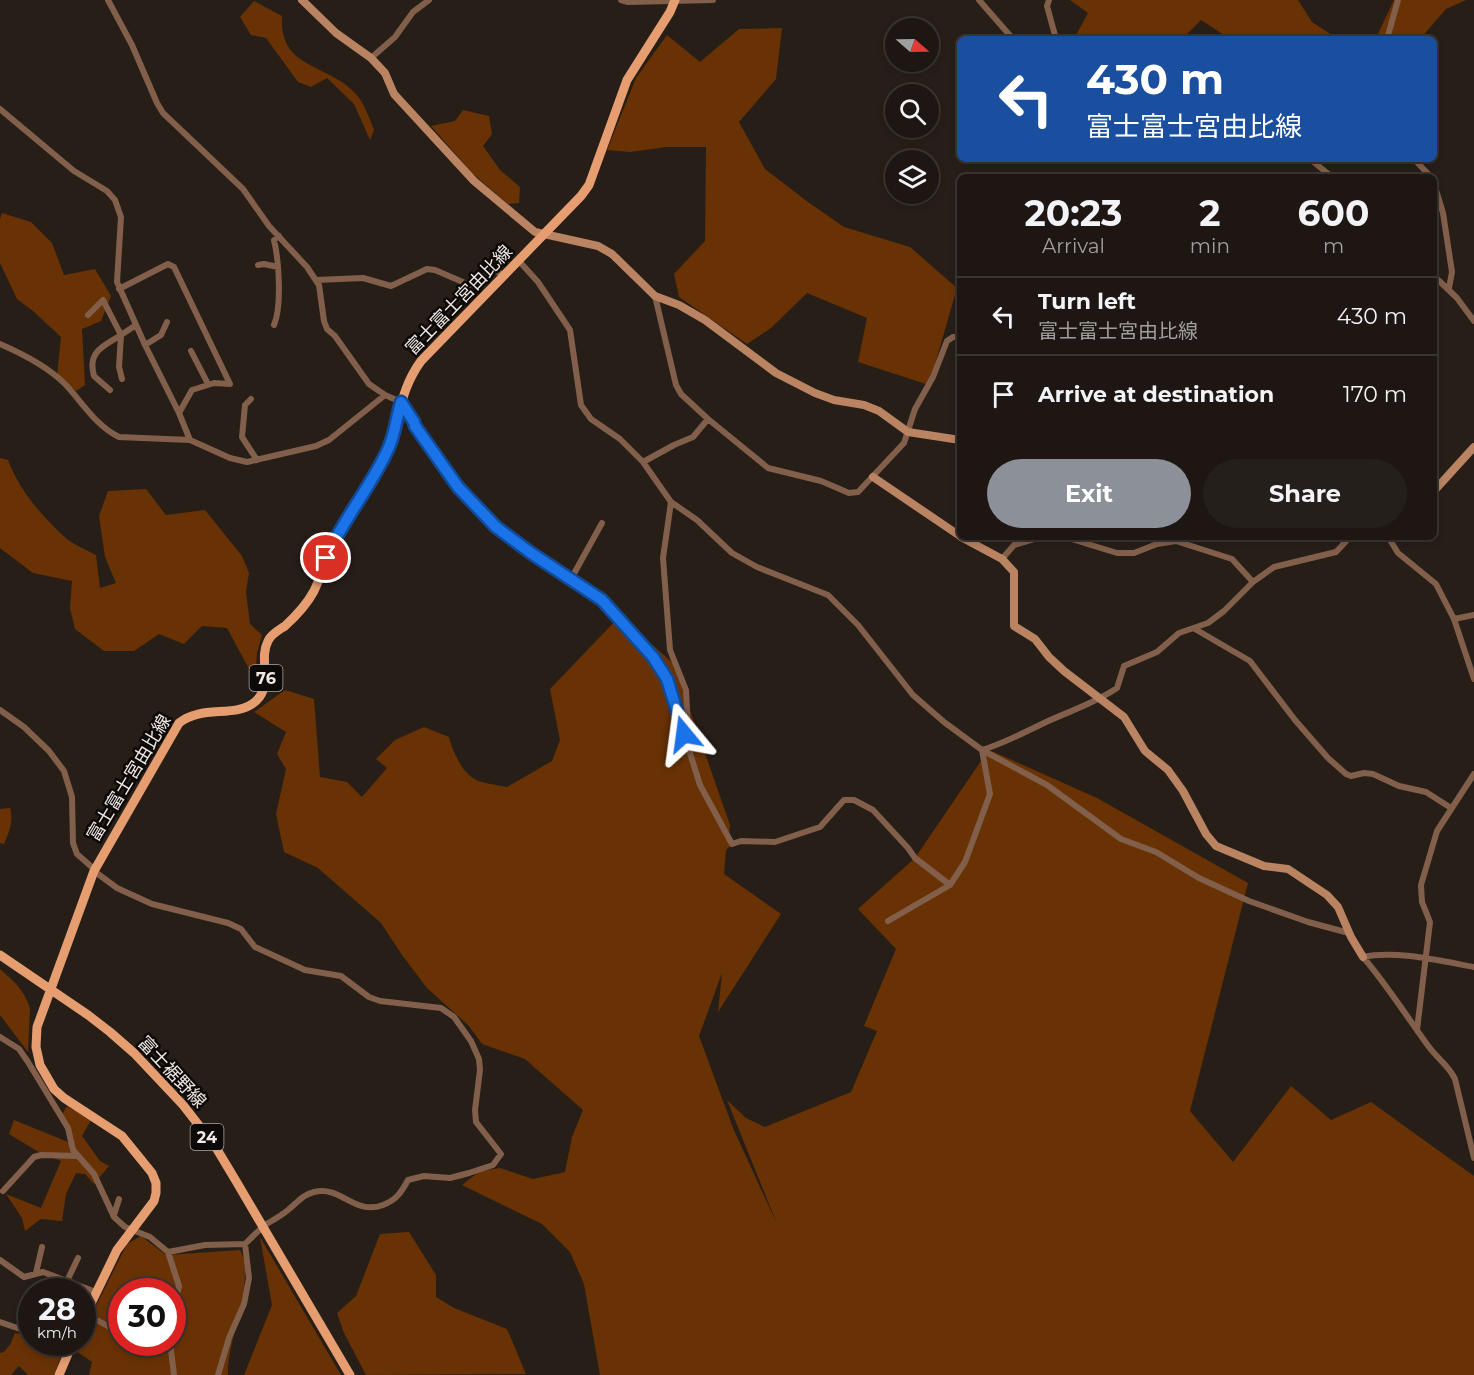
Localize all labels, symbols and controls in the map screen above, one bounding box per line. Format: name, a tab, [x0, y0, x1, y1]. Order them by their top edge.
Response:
north arrow	[885, 18, 939, 72]
map controls	[885, 18, 939, 204]
text: 430 m	[1086, 53, 1224, 105]
icon: left	[987, 60, 1065, 138]
button: search	[885, 84, 939, 138]
text: 富士富士宮由比線	[1086, 110, 1302, 143]
button: layers	[885, 150, 939, 204]
text: 20:23	[1025, 191, 1122, 235]
text: 2	[1199, 191, 1221, 235]
text: 600	[1298, 191, 1369, 235]
text: Arrival	[1042, 234, 1105, 258]
text: min	[1190, 234, 1230, 258]
text: m	[1323, 234, 1344, 258]
street label: 富士富士宮由比線	[401, 241, 517, 359]
text: Turn left	[1038, 288, 1136, 315]
icon: left	[987, 300, 1020, 333]
text: 430 m	[1337, 303, 1407, 330]
text: 富士富士宮由比線	[1038, 319, 1198, 343]
icon: arrive	[987, 378, 1020, 411]
text: Arrive at destination	[1038, 381, 1274, 408]
text: 170 m	[1343, 381, 1407, 408]
button: Exit	[987, 459, 1191, 528]
button: Share	[1203, 459, 1407, 528]
pin	[300, 532, 351, 583]
icon: arrive	[309, 541, 342, 574]
road number: 76	[250, 665, 282, 691]
position arrow	[652, 702, 716, 766]
street label: 富士富士宮由比線	[82, 711, 176, 845]
street label: 富士裾野線	[133, 1032, 211, 1112]
road number: 24	[190, 1124, 224, 1150]
speed limit sign: 30	[108, 1278, 186, 1356]
text: 28	[38, 1291, 76, 1328]
text: km/h	[37, 1323, 77, 1342]

